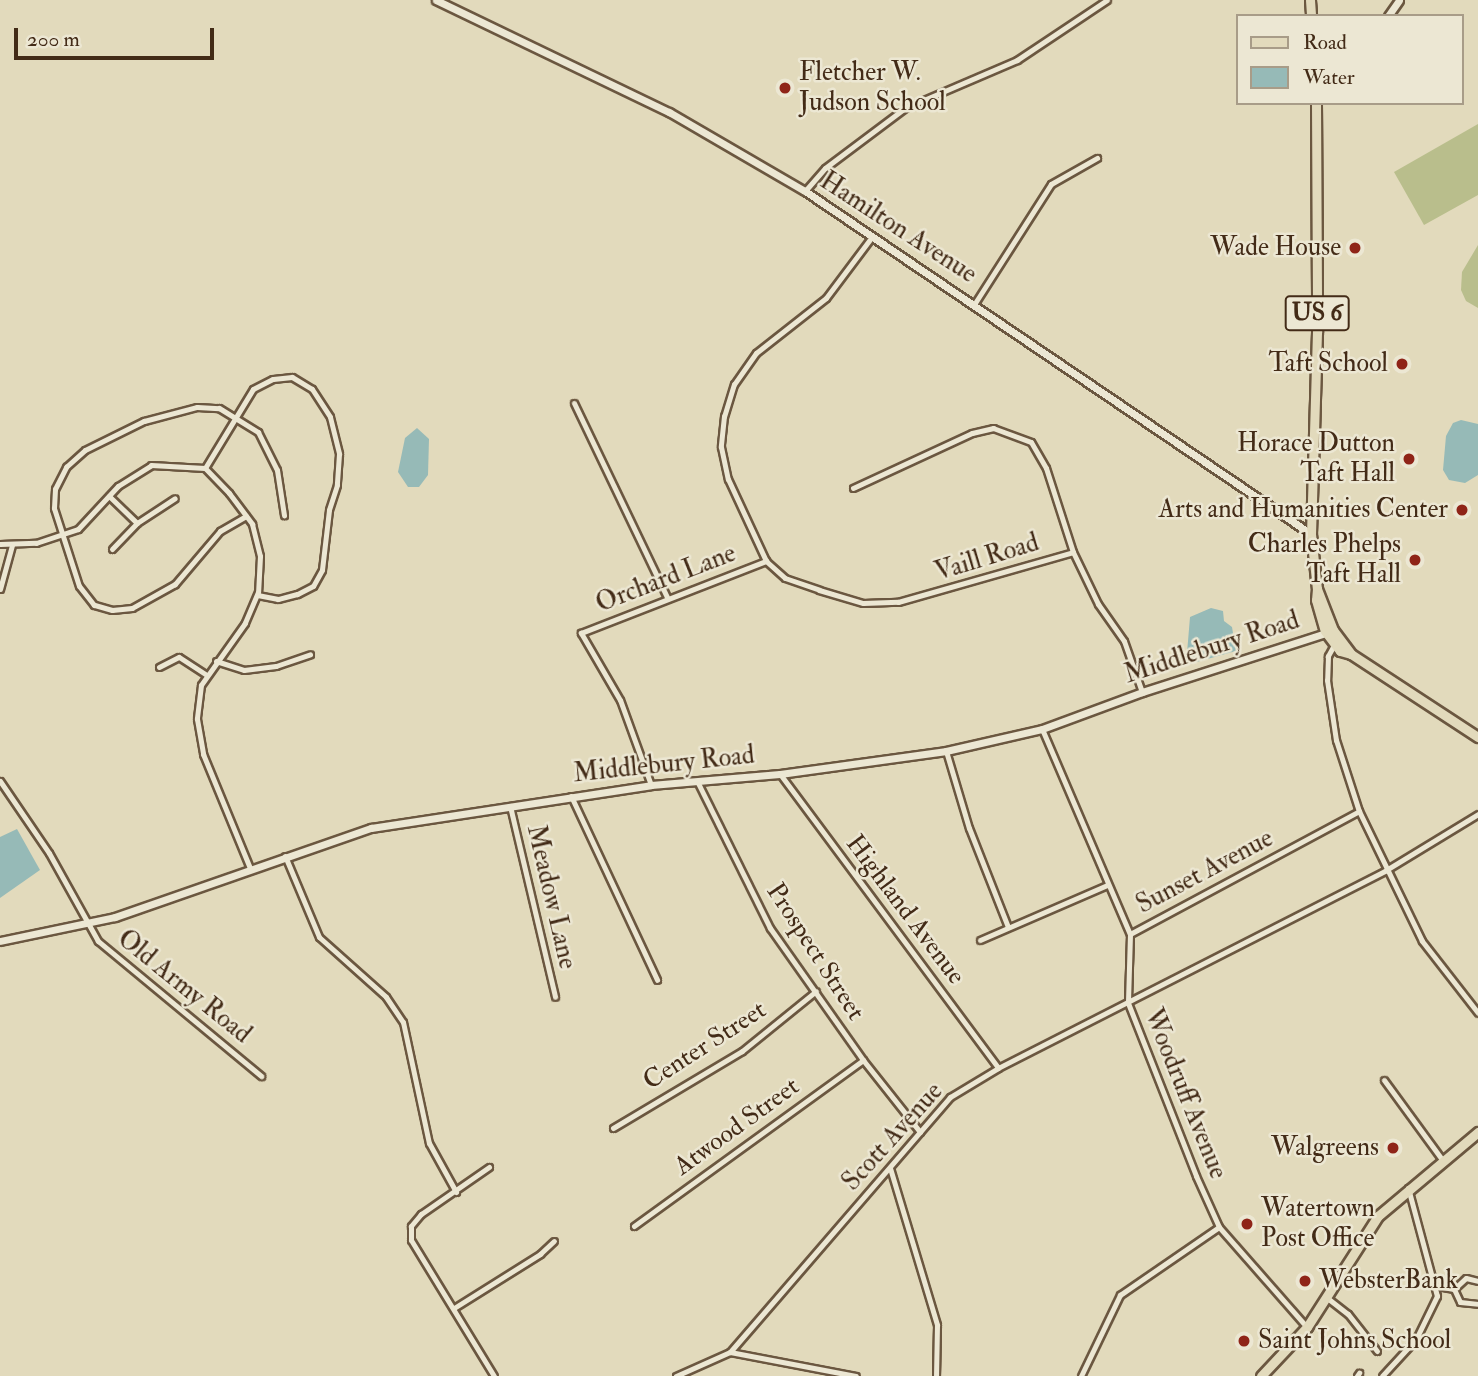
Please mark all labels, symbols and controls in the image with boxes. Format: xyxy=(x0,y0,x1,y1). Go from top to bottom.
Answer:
scale bar xyxy=(18,14,217,58)
legend xyxy=(1236,14,1464,105)
text: 200 m xyxy=(27,26,80,53)
text: Road xyxy=(1303,29,1347,56)
place label: Fletcher W. Judson School xyxy=(799,57,946,119)
text: Water xyxy=(1303,64,1355,91)
marker: Fletcher W. Judson School xyxy=(777,80,793,96)
street label: Hamilton Avenue xyxy=(814,166,982,290)
place label: Wade House xyxy=(1210,232,1341,264)
marker: Wade House xyxy=(1347,240,1363,256)
road number: US 6 xyxy=(1284,292,1350,334)
place label: Taft School xyxy=(1268,348,1388,380)
marker: Taft School xyxy=(1394,356,1410,372)
place label: Horace Dutton Taft Hall xyxy=(1237,428,1395,490)
marker: Horace Dutton Taft Hall xyxy=(1401,451,1417,467)
place label: Arts and Humanities Center xyxy=(1159,494,1448,526)
marker: Arts and Humanities Center xyxy=(1454,502,1470,518)
street label: Vaill Road xyxy=(931,527,1043,589)
place label: Charles Phelps Taft Hall xyxy=(1248,529,1401,590)
street label: Orchard Lane xyxy=(592,538,740,620)
marker: Charles Phelps Taft Hall xyxy=(1407,552,1423,568)
street label: Middlebury Road xyxy=(1121,605,1303,691)
street label: Middlebury Road xyxy=(572,740,756,790)
street label: Meadow Lane xyxy=(519,822,583,972)
street label: Sunset Avenue xyxy=(1131,823,1279,921)
street label: Highland Avenue xyxy=(839,829,971,991)
street label: Prospect Street xyxy=(759,878,871,1026)
street label: Old Army Road xyxy=(111,924,257,1050)
street label: Center Street xyxy=(638,995,772,1097)
street label: Woodruff Avenue xyxy=(1137,1004,1233,1184)
street label: Atwood Street xyxy=(668,1071,806,1183)
street label: Scott Avenue xyxy=(836,1076,950,1198)
place label: Walgreens xyxy=(1271,1132,1379,1164)
marker: Walgreens xyxy=(1385,1140,1401,1156)
place label: Watertown Post Office xyxy=(1261,1193,1375,1254)
marker: Watertown Post Office xyxy=(1239,1216,1255,1232)
place label: WebsterBank xyxy=(1319,1265,1458,1297)
marker: WebsterBank xyxy=(1297,1273,1313,1289)
place label: Saint Johns School xyxy=(1258,1325,1451,1357)
marker: Saint Johns School xyxy=(1236,1333,1252,1349)

